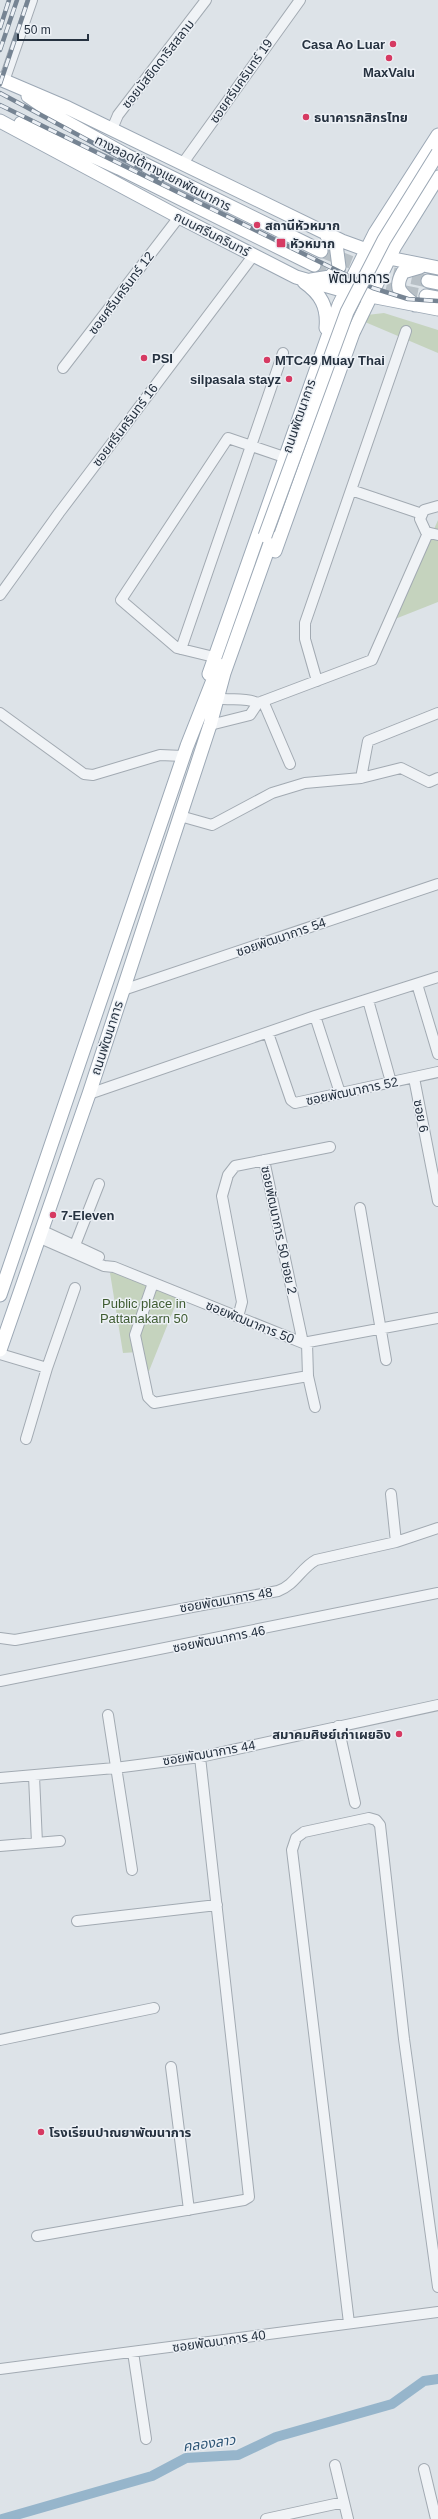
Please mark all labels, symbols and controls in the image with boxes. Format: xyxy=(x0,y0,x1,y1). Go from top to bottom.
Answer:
scale bar xyxy=(18,16,88,42)
street label: ซอยมัสยิดดาริสสลาม xyxy=(119,17,197,111)
text: 50 m xyxy=(24,23,51,37)
street label: ซอยศรีนครินทร์ 19 xyxy=(206,36,276,126)
place label: Casa Ao Luar xyxy=(302,37,385,52)
marker: Casa Ao Luar xyxy=(388,39,398,49)
marker: MaxValu xyxy=(384,53,394,63)
place label: MaxValu xyxy=(363,65,415,80)
place label: ธนาคารกสิกรไทย xyxy=(314,110,408,125)
marker: ธนาคารกสิกรไทย xyxy=(301,112,311,122)
street label: ทางลอดใต้ทางแยกพัฒนาการ xyxy=(92,132,234,214)
street label: ถนนศรีนครินทร์ xyxy=(172,209,253,260)
place label: สถานีหัวหมาก xyxy=(265,218,340,233)
marker: สถานีหัวหมาก xyxy=(252,220,262,230)
place label: หัวหมาก xyxy=(290,236,335,251)
marker: หัวหมาก xyxy=(275,237,287,249)
street label: ซอยศรีนครินทร์ 12 xyxy=(85,249,157,337)
district label: พัฒนาการ xyxy=(328,269,390,286)
place label: PSI xyxy=(152,351,173,366)
marker: PSI xyxy=(139,353,149,363)
place label: MTC49 Muay Thai xyxy=(275,353,385,368)
marker: MTC49 Muay Thai xyxy=(262,355,272,365)
place label: silpasala stayz xyxy=(190,372,281,387)
marker: silpasala stayz xyxy=(284,374,294,384)
street label: ถนนพัฒนาการ xyxy=(279,377,319,455)
street label: ซอยศรีนครินทร์ 16 xyxy=(89,381,161,469)
street label: ซอยพัฒนาการ 54 xyxy=(234,915,328,959)
street label: ถนนพัฒนาการ xyxy=(88,999,126,1077)
street label: ซอยพัฒนาการ 52 xyxy=(304,1074,400,1108)
street label: ซอย 6 xyxy=(410,1098,432,1134)
street label: ซอยพัฒนาการ 50 ซอย 2 xyxy=(258,1164,300,1296)
place label: 7-Eleven xyxy=(61,1208,115,1223)
marker: 7-Eleven xyxy=(48,1210,58,1220)
park label: Public place in Pattanakarn 50 xyxy=(100,1296,188,1326)
street label: ซอยพัฒนาการ 50 xyxy=(204,1297,296,1347)
street label: ซอยพัฒนาการ 48 xyxy=(178,1584,274,1616)
street label: ซอยพัฒนาการ 46 xyxy=(171,1623,267,1655)
place label: สมาคมศิษย์เก่าเผยอิง xyxy=(272,1727,391,1742)
marker: สมาคมศิษย์เก่าเผยอิง xyxy=(394,1729,404,1739)
street label: ซอยพัฒนาการ 44 xyxy=(161,1737,257,1769)
place label: โรงเรียนปาณยาพัฒนาการ xyxy=(49,2125,192,2140)
marker: โรงเรียนปาณยาพัฒนาการ xyxy=(36,2127,46,2137)
street label: ซอยพัฒนาการ 40 xyxy=(171,2327,267,2355)
water label: คลองลาว xyxy=(182,2431,237,2455)

